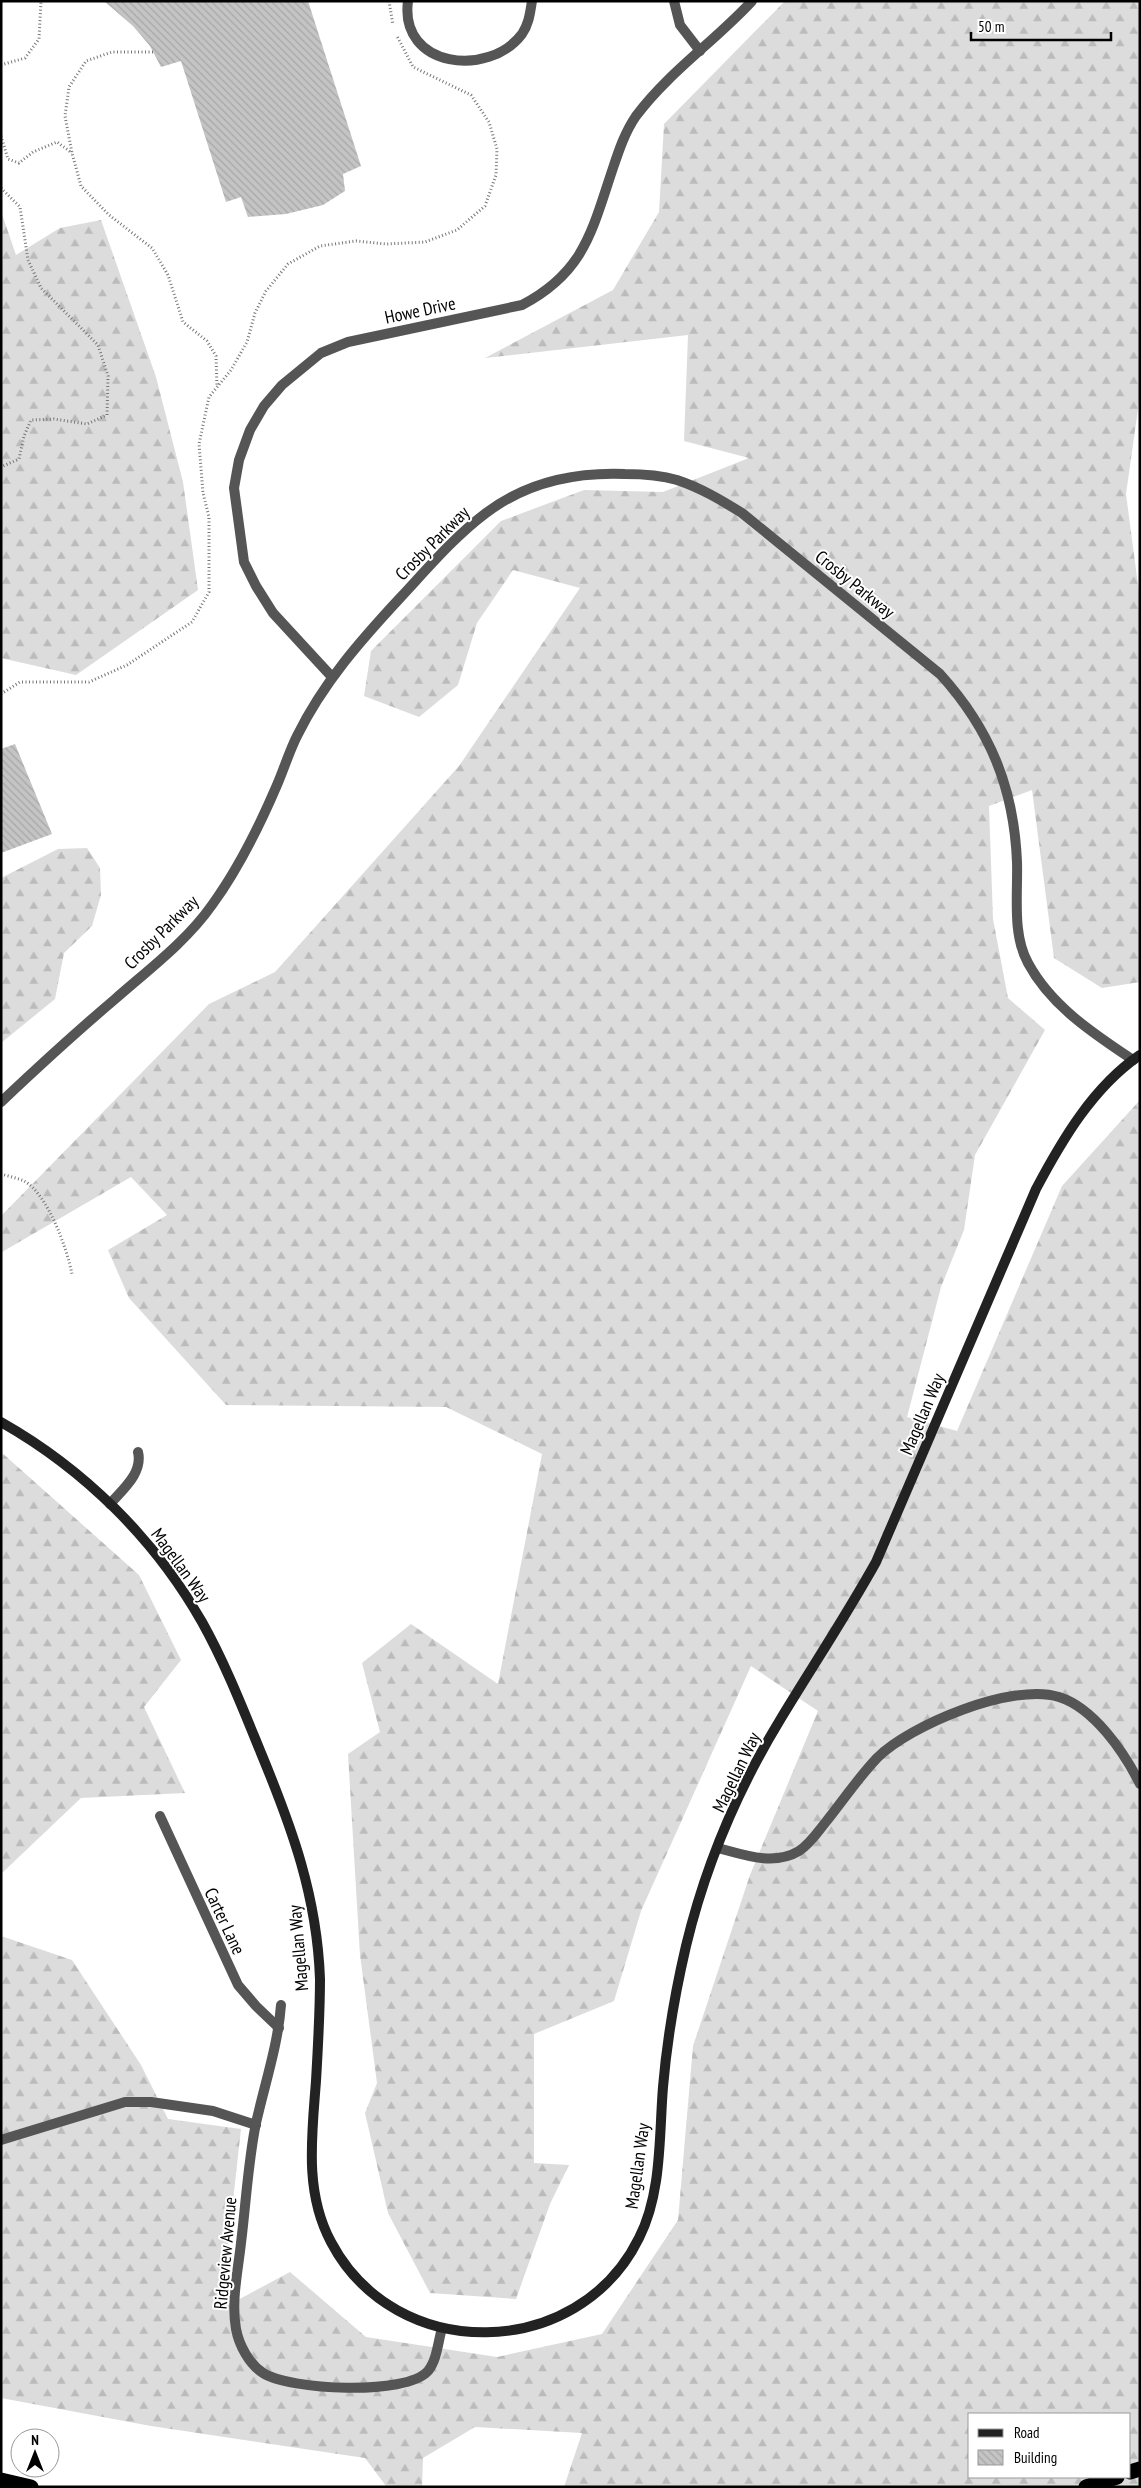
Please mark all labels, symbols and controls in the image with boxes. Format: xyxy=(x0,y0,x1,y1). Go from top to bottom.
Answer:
scale bar xyxy=(971,10,1111,42)
text: 50 m xyxy=(978,17,1004,36)
street label: Howe Drive xyxy=(383,291,457,329)
street label: Crosby Parkway xyxy=(390,501,474,585)
street label: Crosby Parkway xyxy=(811,545,900,623)
street label: Crosby Parkway xyxy=(119,890,203,974)
street label: Magellan Way xyxy=(895,1370,950,1458)
street label: Magellan Way xyxy=(146,1523,216,1607)
street label: Magellan Way xyxy=(707,1728,765,1816)
street label: Carter Lane xyxy=(200,1884,250,1958)
street label: Magellan Way xyxy=(283,1904,313,1992)
street label: Magellan Way xyxy=(620,2121,654,2210)
street label: Ridgeview Avenue xyxy=(209,2196,241,2310)
legend xyxy=(968,2413,1131,2478)
text: Road xyxy=(1014,2423,1040,2442)
north arrow xyxy=(10,2428,60,2478)
text: N xyxy=(31,2431,39,2449)
text: Building xyxy=(1014,2448,1057,2467)

